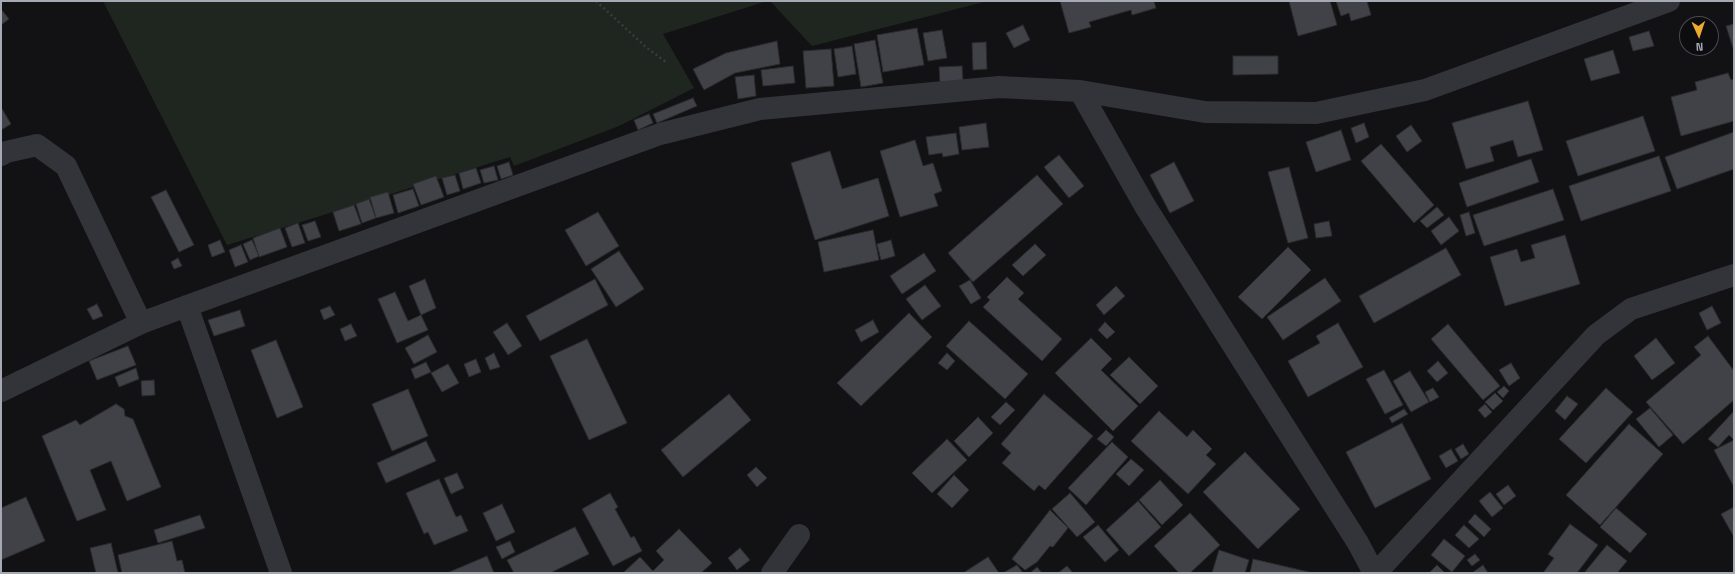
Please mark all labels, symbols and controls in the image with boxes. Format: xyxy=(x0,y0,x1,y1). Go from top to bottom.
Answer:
north arrow xyxy=(1679,16,1719,56)
text: N xyxy=(1696,40,1704,54)

